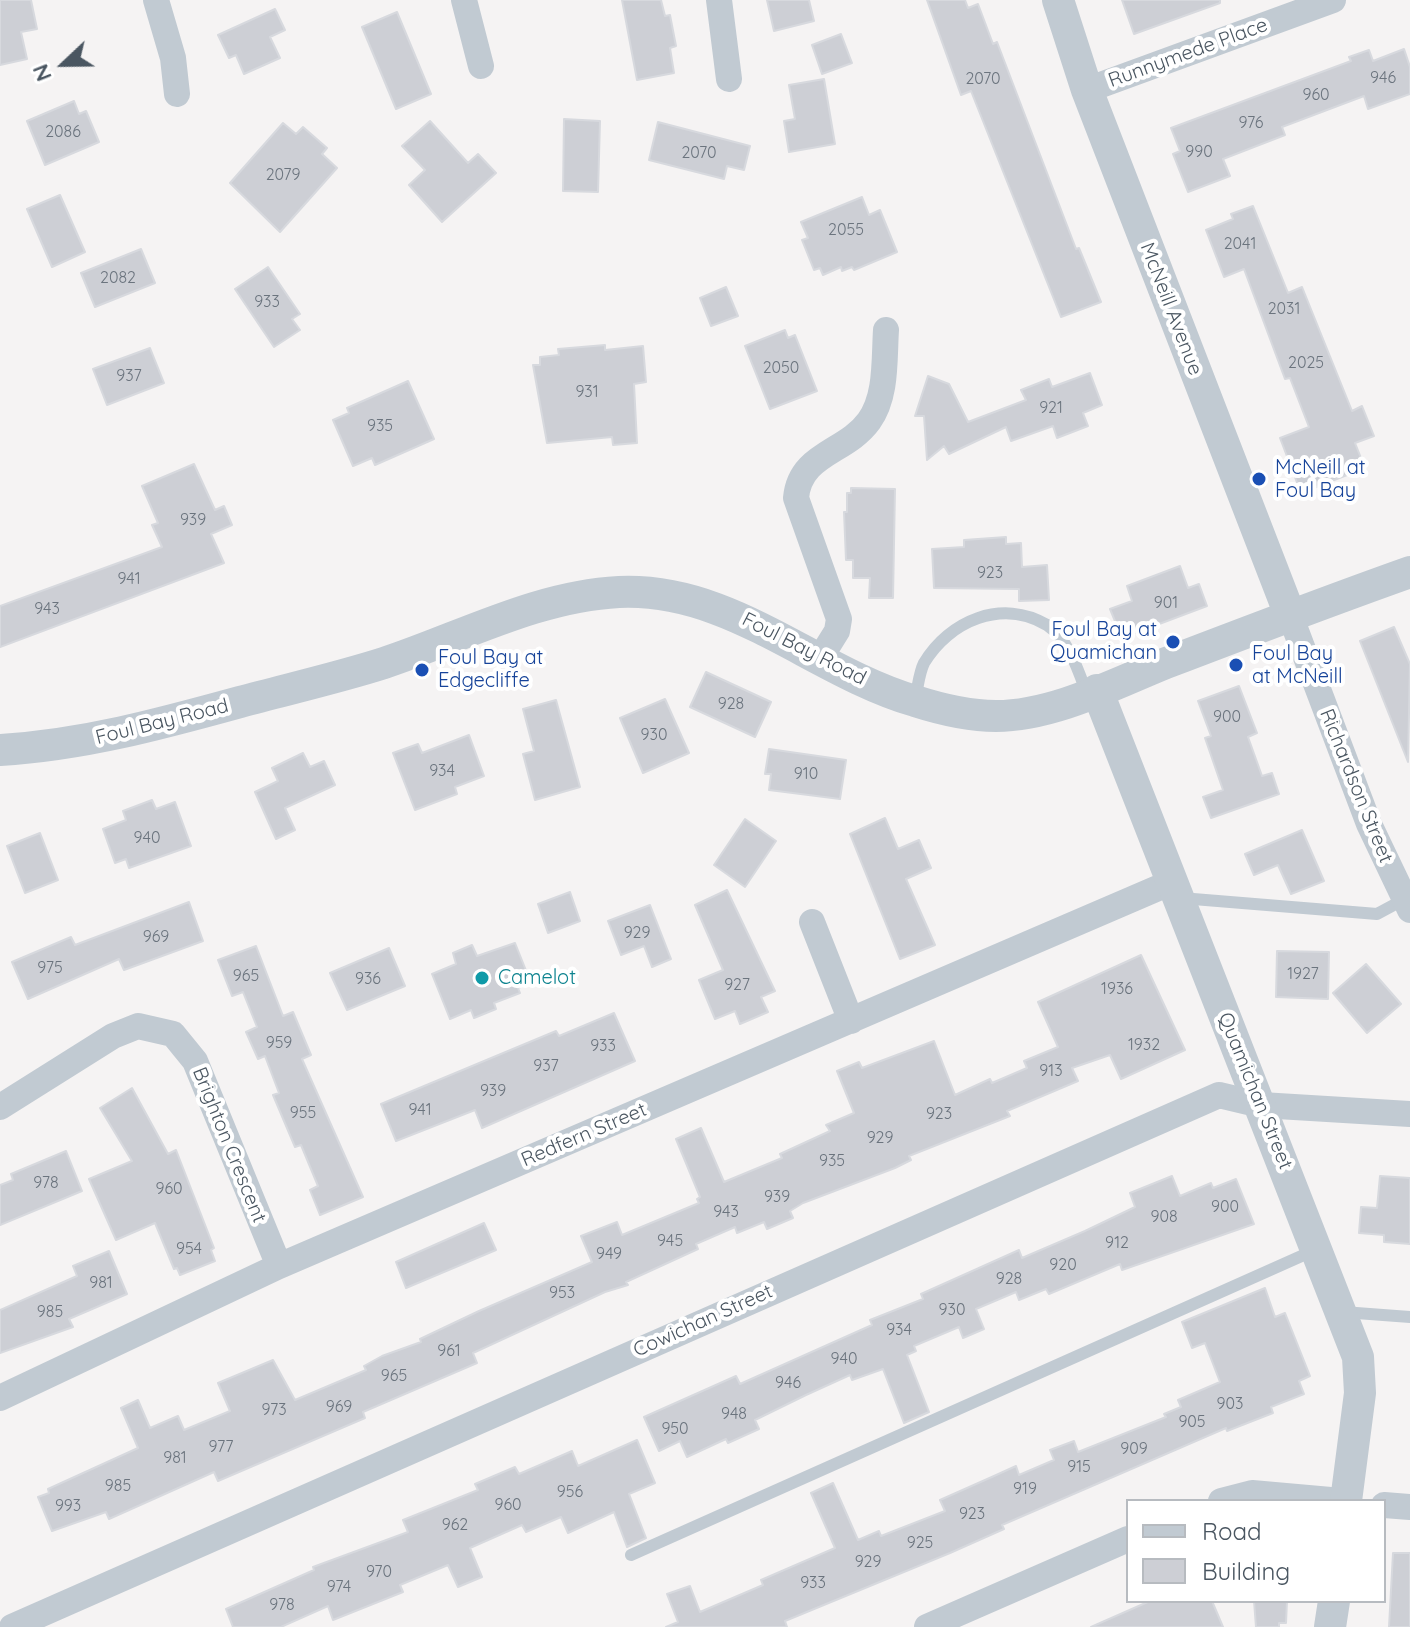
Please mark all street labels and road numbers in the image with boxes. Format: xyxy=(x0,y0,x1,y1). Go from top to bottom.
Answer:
street label: Runnymede Place xyxy=(1105,13,1271,93)
street label: McNeill Avenue xyxy=(1135,239,1207,379)
street label: Foul Bay Road xyxy=(738,607,870,691)
street label: Foul Bay Road xyxy=(93,694,231,750)
street label: Richardson Street xyxy=(1314,705,1398,867)
street label: Quamichan Street xyxy=(1213,1009,1297,1173)
street label: Brighton Crescent xyxy=(187,1064,271,1226)
street label: Redfern Street xyxy=(518,1098,650,1172)
street label: Cowichan Street xyxy=(630,1280,776,1362)

